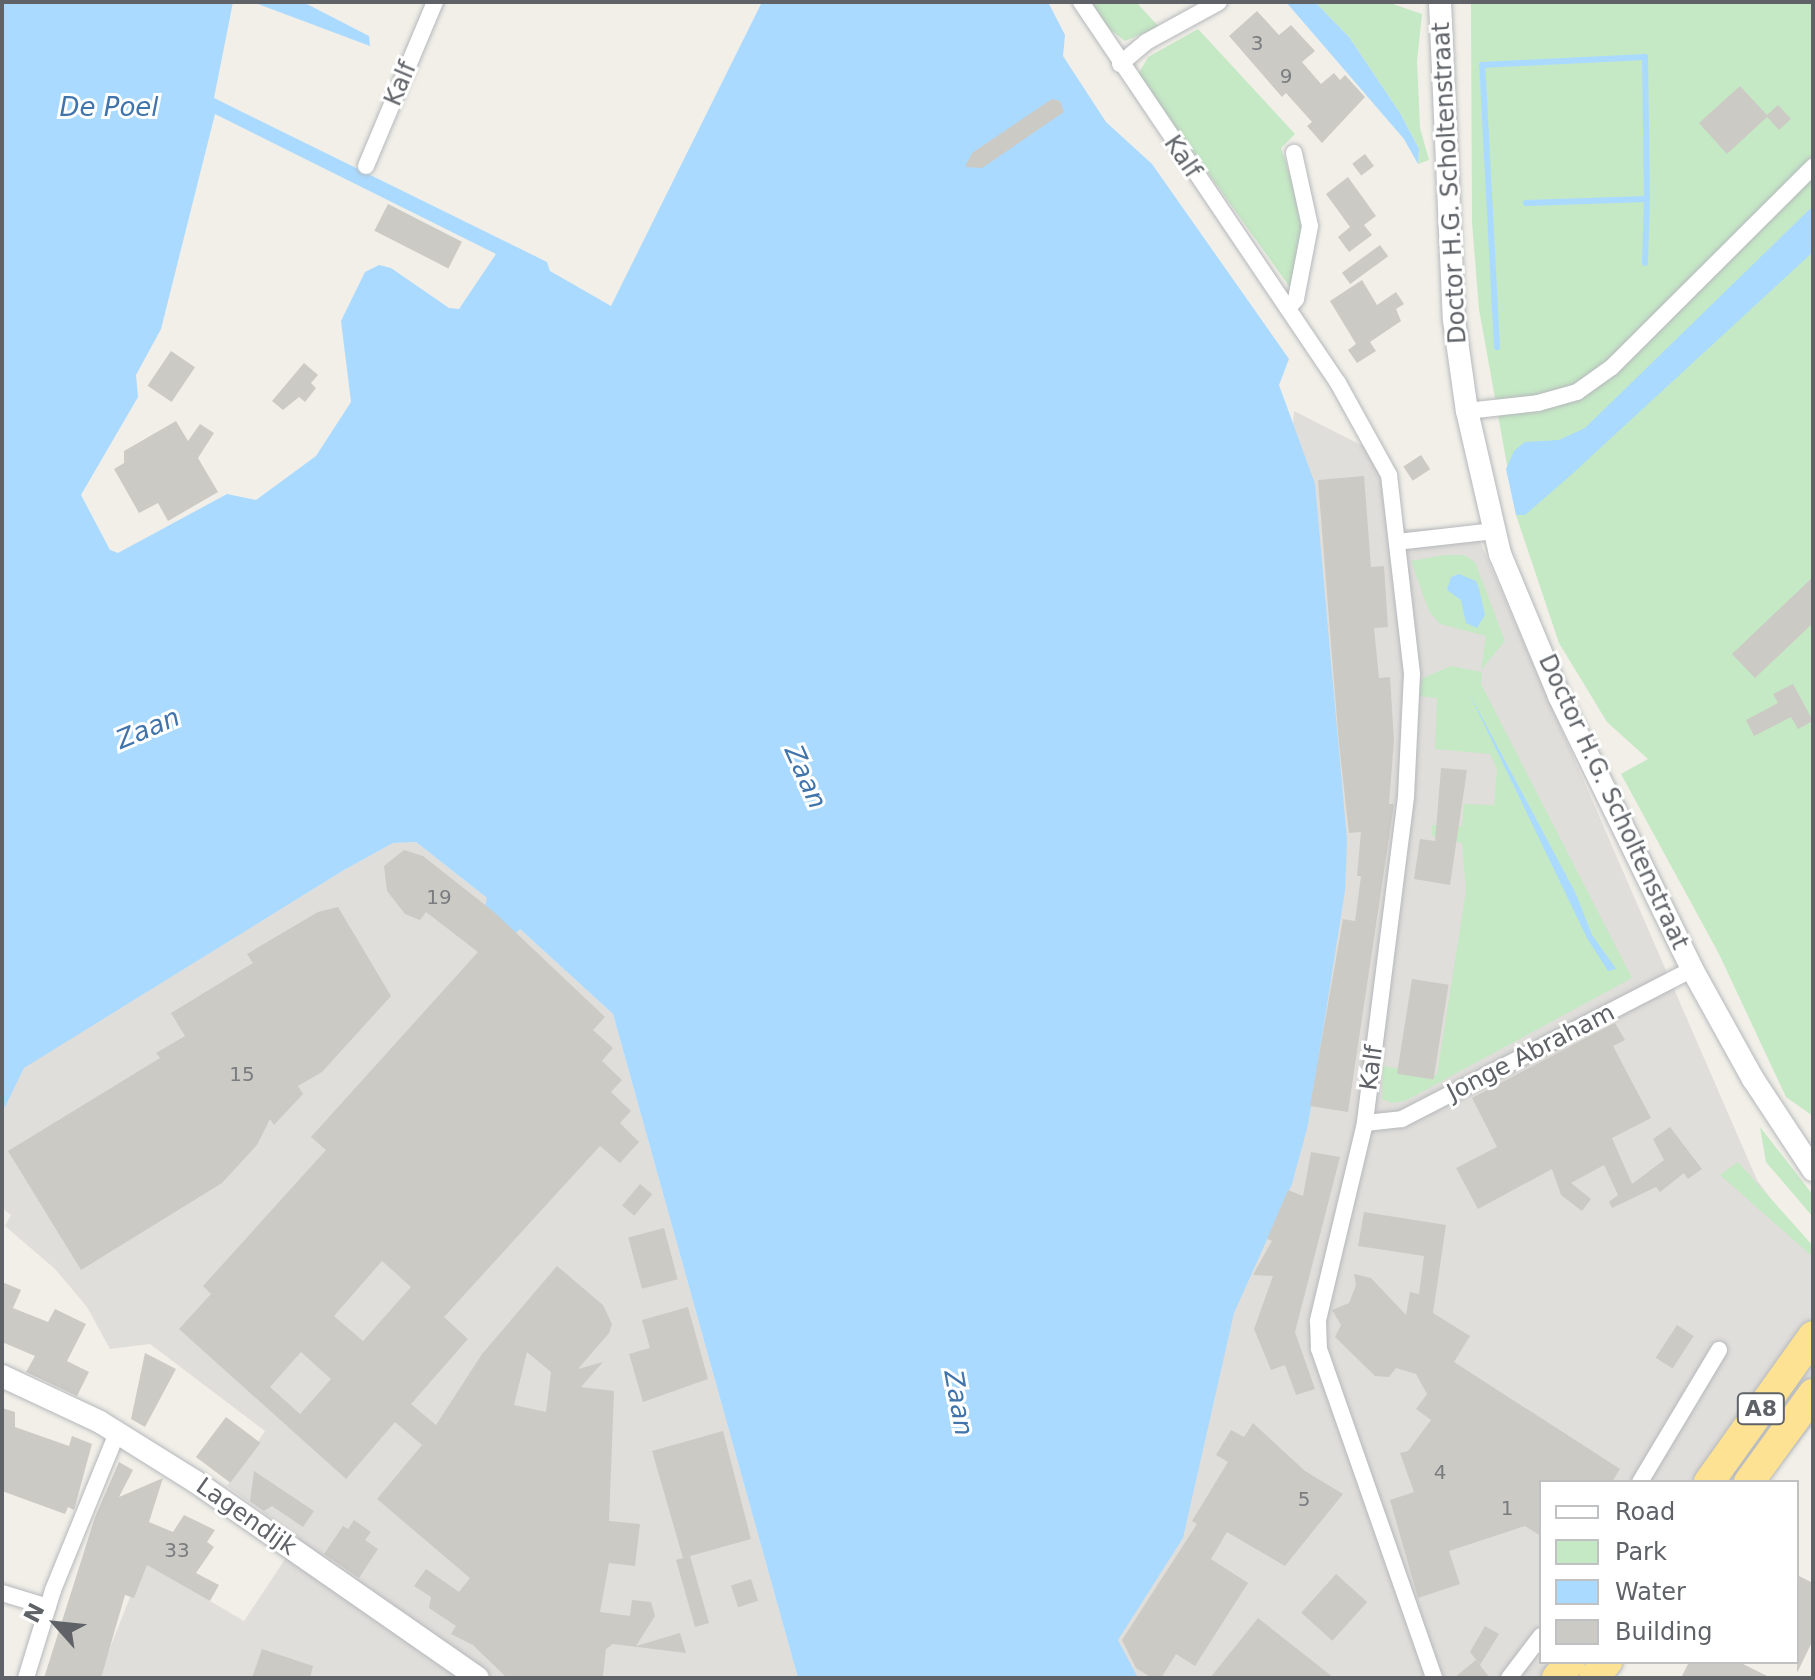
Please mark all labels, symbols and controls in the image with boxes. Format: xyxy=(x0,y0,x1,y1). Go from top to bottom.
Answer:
street label: Doctor H.G. Scholtenstraat xyxy=(1427,21,1473,345)
house number: 3 xyxy=(1251,31,1263,55)
street label: Kalf xyxy=(379,58,423,110)
house number: 9 xyxy=(1280,64,1292,88)
water label: De Poel xyxy=(59,92,159,124)
street label: Kalf xyxy=(1157,130,1207,184)
street label: Doctor H.G. Scholtenstraat xyxy=(1532,650,1694,954)
water label: Zaan xyxy=(111,702,185,756)
water label: Zaan xyxy=(777,740,833,814)
house number: 19 xyxy=(426,885,452,909)
street label: Jonge Abraham xyxy=(1442,998,1620,1108)
street label: Kalf xyxy=(1355,1044,1389,1092)
house number: 15 xyxy=(229,1062,255,1086)
water label: Zaan xyxy=(937,1368,979,1438)
road number: A8 xyxy=(1735,1391,1787,1427)
house number: 4 xyxy=(1434,1460,1446,1484)
street label: Lagendijk xyxy=(190,1472,302,1562)
legend xyxy=(1539,1480,1799,1664)
house number: 5 xyxy=(1298,1487,1310,1511)
house number: 1 xyxy=(1501,1496,1513,1520)
text: Road xyxy=(1615,1498,1675,1526)
house number: 33 xyxy=(164,1538,190,1562)
text: Park xyxy=(1615,1538,1667,1566)
text: Water xyxy=(1615,1578,1686,1606)
north arrow xyxy=(16,1584,96,1664)
text: N xyxy=(19,1599,49,1627)
text: Building xyxy=(1615,1618,1712,1646)

